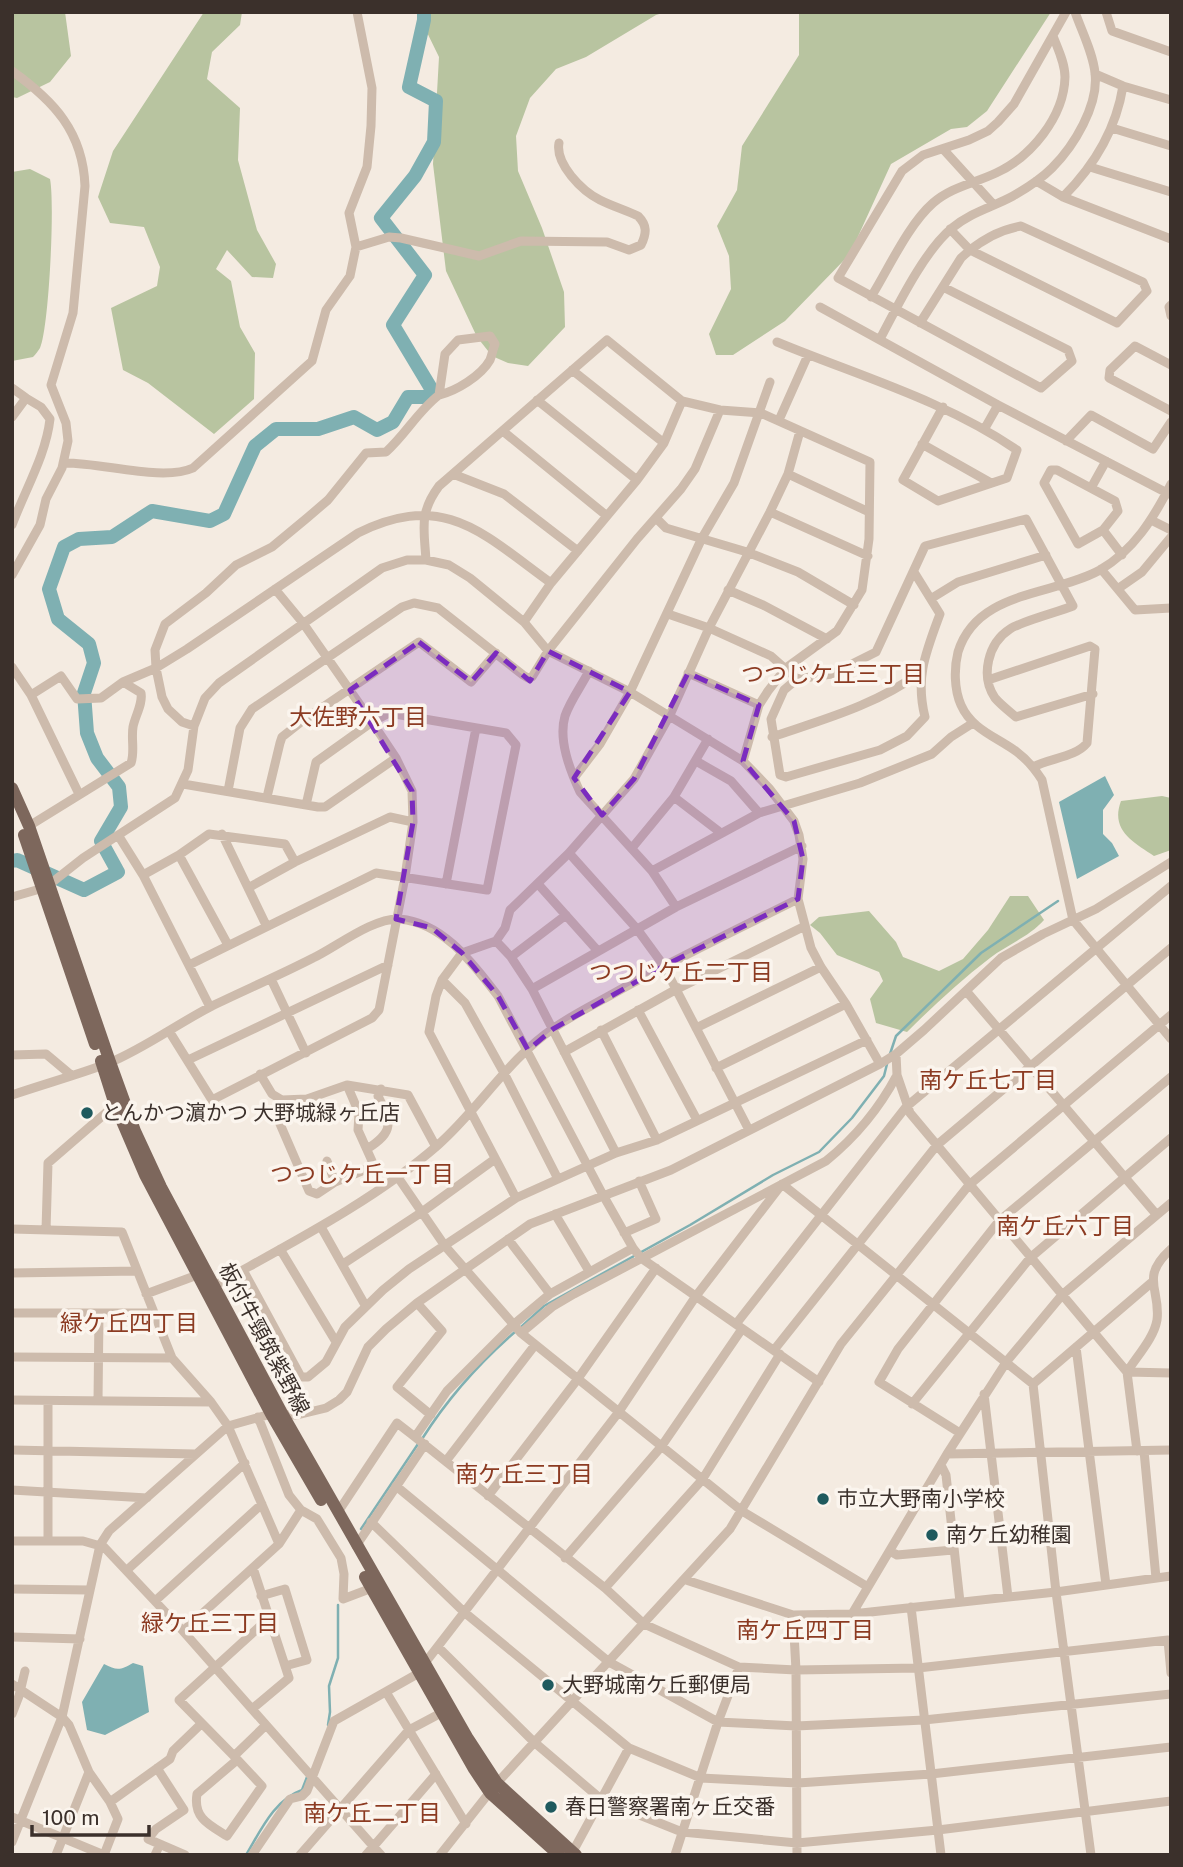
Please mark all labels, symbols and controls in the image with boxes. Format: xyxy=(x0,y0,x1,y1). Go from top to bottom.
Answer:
district label: つつじケ丘三丁目 xyxy=(741,660,925,687)
district label: 大佐野六丁目 xyxy=(289,703,427,730)
district label: つつじケ丘二丁目 xyxy=(589,958,773,985)
district label: 南ケ丘七丁目 xyxy=(919,1066,1057,1093)
place label: とんかつ濵かつ 大野城緑ヶ丘店 xyxy=(101,1100,400,1125)
marker: とんかつ濵かつ 大野城緑ヶ丘店 xyxy=(79,1105,95,1121)
district label: つつじケ丘一丁目 xyxy=(270,1160,454,1187)
district label: 南ケ丘六丁目 xyxy=(996,1212,1134,1239)
street label: 板付牛頸筑紫野線 xyxy=(214,1259,315,1419)
district label: 緑ケ丘四丁目 xyxy=(60,1309,198,1336)
district label: 南ケ丘三丁目 xyxy=(455,1460,593,1487)
place label: 市立大野南小学校 xyxy=(837,1486,1005,1511)
marker: 市立大野南小学校 xyxy=(815,1491,831,1507)
place label: 南ケ丘幼稚園 xyxy=(946,1522,1072,1547)
marker: 南ケ丘幼稚園 xyxy=(924,1527,940,1543)
district label: 緑ケ丘三丁目 xyxy=(141,1609,279,1636)
district label: 南ケ丘四丁目 xyxy=(736,1616,874,1643)
place label: 大野城南ケ丘郵便局 xyxy=(562,1672,751,1697)
marker: 大野城南ケ丘郵便局 xyxy=(540,1677,556,1693)
scale bar xyxy=(32,1794,149,1838)
place label: 春日警察署南ヶ丘交番 xyxy=(565,1794,775,1819)
district label: 南ケ丘二丁目 xyxy=(303,1799,441,1826)
marker: 春日警察署南ヶ丘交番 xyxy=(543,1799,559,1815)
text: 100 m xyxy=(42,1805,99,1830)

